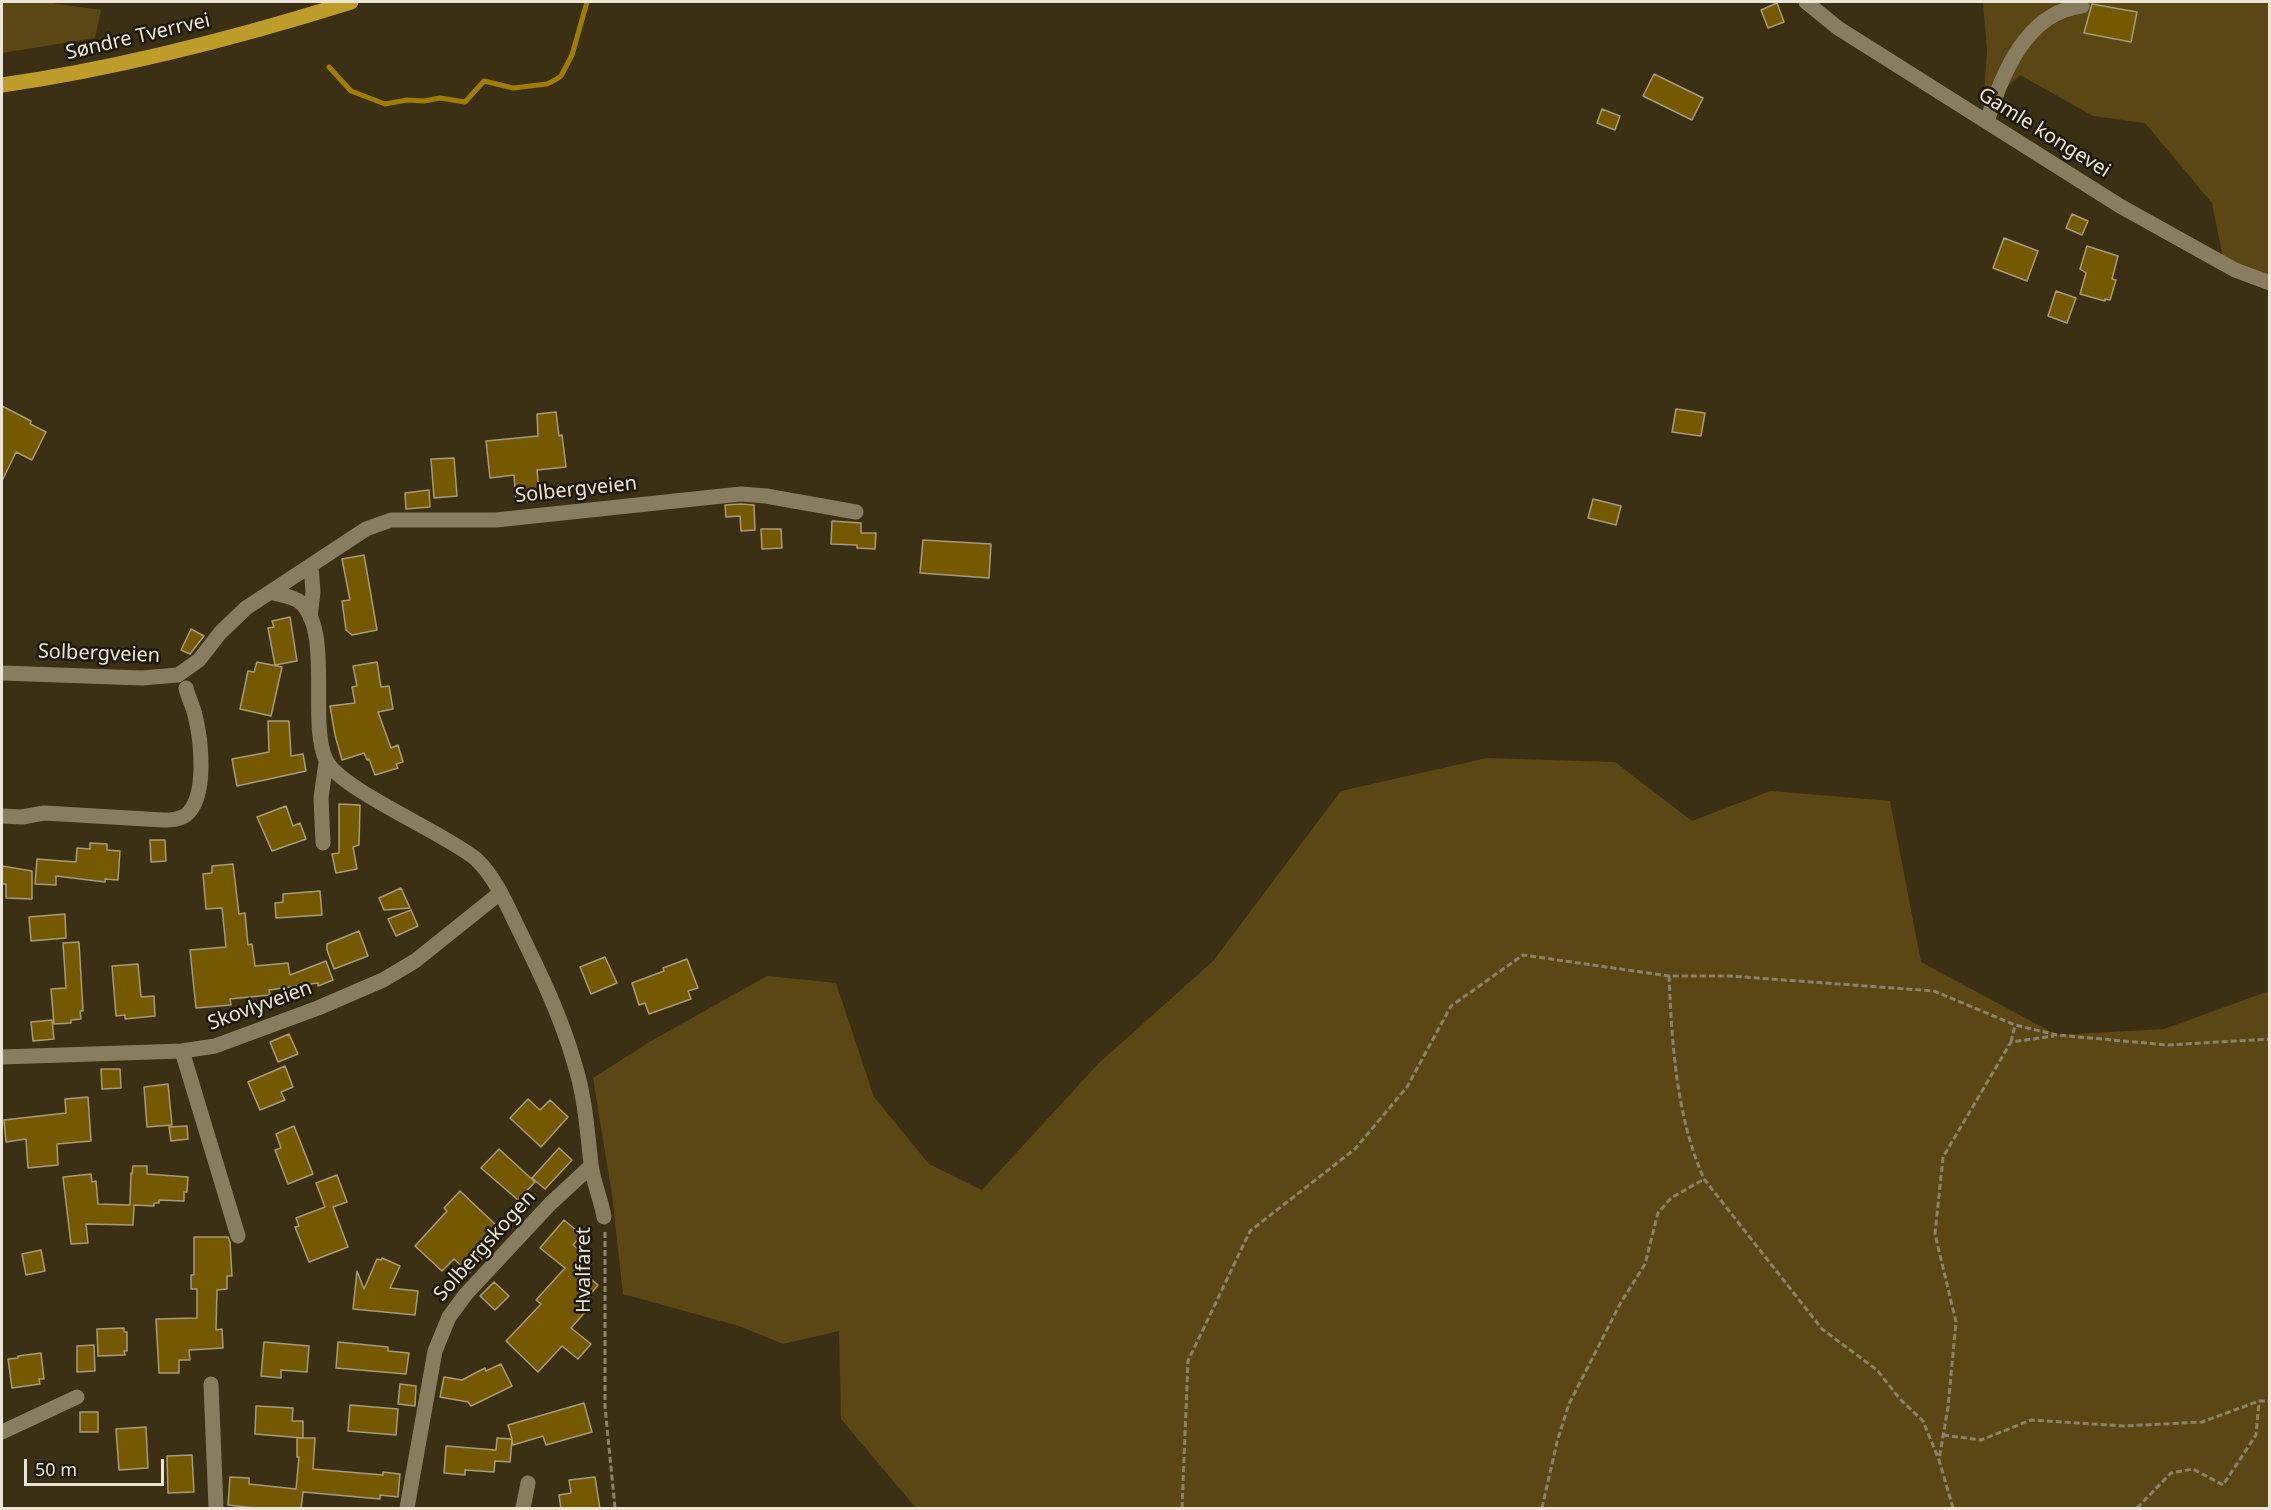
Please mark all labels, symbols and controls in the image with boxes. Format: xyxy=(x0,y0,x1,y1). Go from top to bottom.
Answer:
street label: Søndre Tverrvei xyxy=(64,9,212,65)
street label: Gamle kongevei xyxy=(1974,83,2114,183)
street label: Solbergveien xyxy=(514,472,638,508)
street label: Solbergveien xyxy=(37,640,161,668)
street label: Skovlyveien xyxy=(205,976,315,1036)
street label: Solbergskogen xyxy=(429,1186,541,1306)
street label: Hvalfaret xyxy=(572,1227,596,1313)
scale bar xyxy=(27,1447,166,1485)
text: 50 m xyxy=(35,1457,77,1481)

